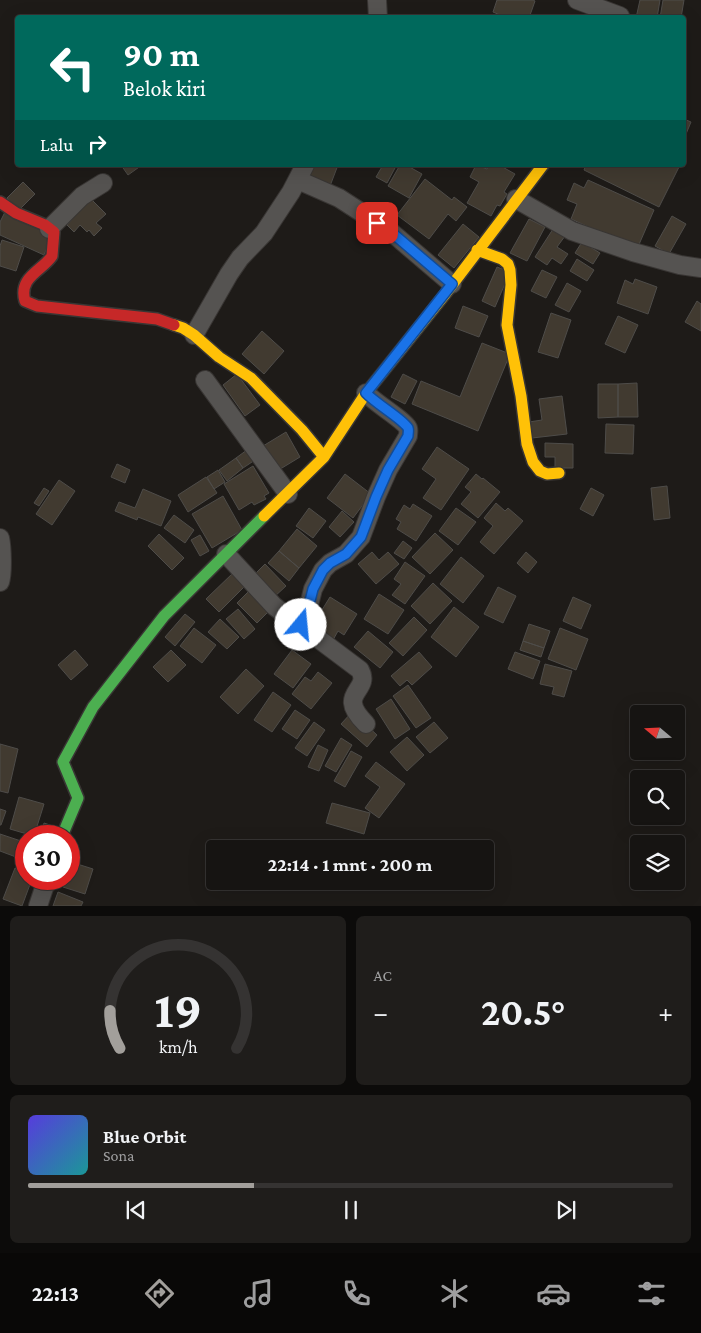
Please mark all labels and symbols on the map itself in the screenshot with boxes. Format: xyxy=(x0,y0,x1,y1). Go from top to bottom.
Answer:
pin xyxy=(356,202,398,244)
position arrow xyxy=(274,598,326,650)
north arrow xyxy=(630,705,685,760)
speed limit sign: 30 xyxy=(15,825,80,890)

